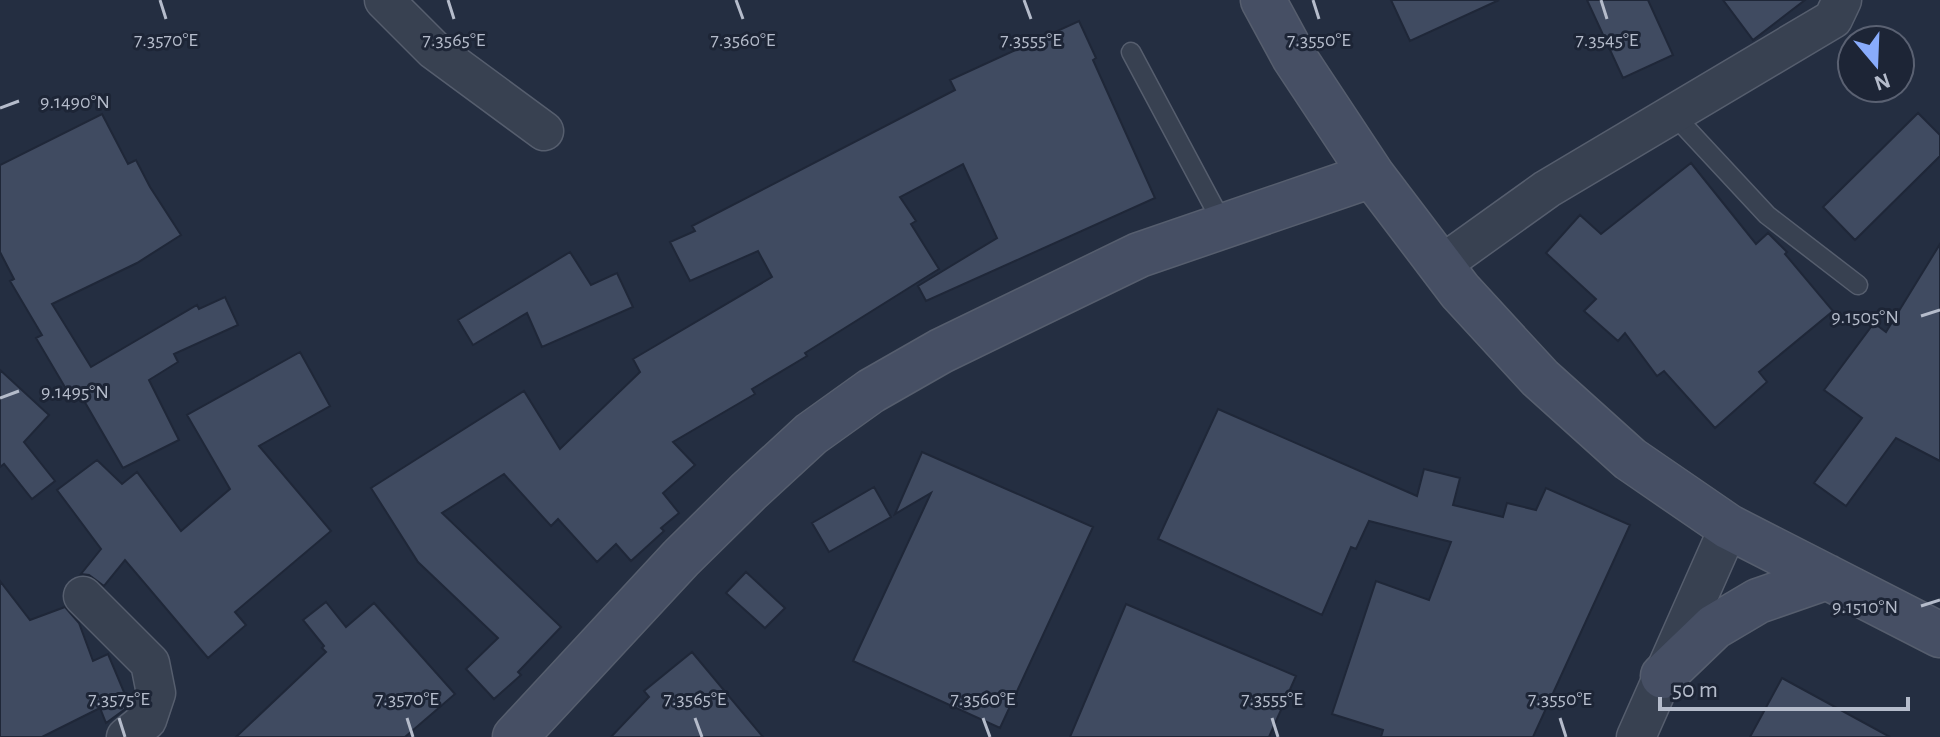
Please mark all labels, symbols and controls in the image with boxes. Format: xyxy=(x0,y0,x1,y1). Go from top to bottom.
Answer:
north arrow xyxy=(1836,24,1916,104)
text: 7.3570°E xyxy=(134,30,198,50)
text: 7.3565°E xyxy=(423,30,486,50)
text: 7.3560°E xyxy=(711,30,776,50)
text: 7.3555°E xyxy=(1000,30,1062,50)
text: 7.3550°E xyxy=(1287,30,1351,50)
text: 7.3545°E xyxy=(1576,30,1639,50)
text: N xyxy=(1871,69,1893,95)
text: 9.1490°N xyxy=(40,92,110,112)
text: 9.1505°N xyxy=(1831,307,1899,327)
text: 9.1495°N xyxy=(41,382,109,402)
text: 9.1510°N xyxy=(1832,597,1898,617)
scale bar xyxy=(1660,661,1908,711)
text: 50 m xyxy=(1672,678,1718,702)
text: 7.3575°E xyxy=(88,689,150,709)
text: 7.3570°E xyxy=(375,689,439,709)
text: 7.3565°E xyxy=(664,689,727,709)
text: 7.3560°E xyxy=(951,689,1016,709)
text: 7.3555°E xyxy=(1241,689,1303,709)
text: 7.3550°E xyxy=(1528,689,1592,709)

